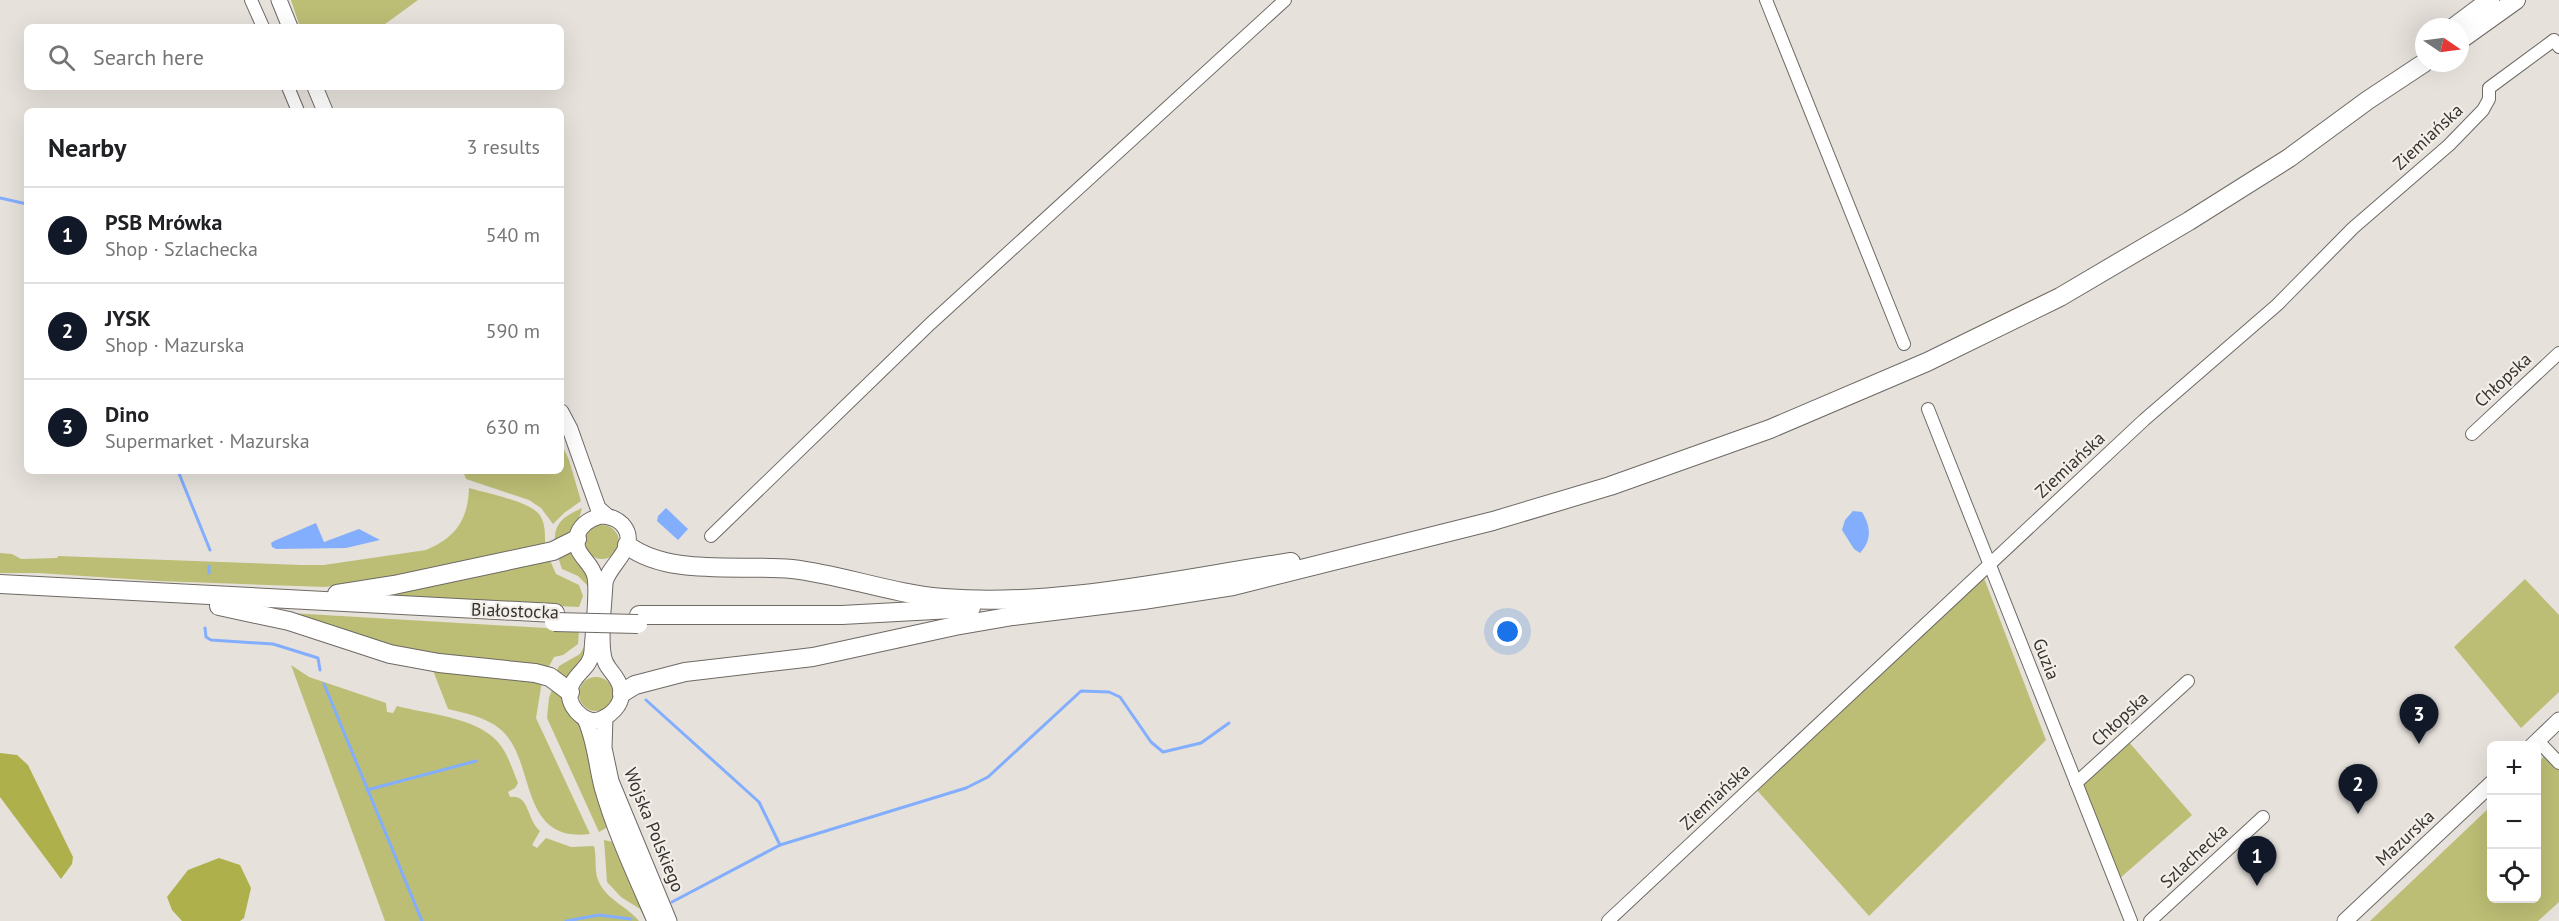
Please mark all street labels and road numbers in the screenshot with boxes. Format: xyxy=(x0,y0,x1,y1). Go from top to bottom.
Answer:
street label: Ziemiańska xyxy=(2388,99,2467,175)
street label: Chłopska xyxy=(2469,347,2536,412)
street label: Ziemiańska xyxy=(2030,427,2109,503)
street label: Białostocka xyxy=(471,597,559,624)
street label: Guzia xyxy=(2028,635,2065,683)
street label: Chłopska xyxy=(2086,686,2153,751)
street label: Ziemiańska xyxy=(1675,759,1754,835)
street label: Wojska Polskiego xyxy=(619,764,690,895)
street label: Mazurska xyxy=(2370,805,2439,871)
street label: Szlachecka xyxy=(2155,818,2232,893)

